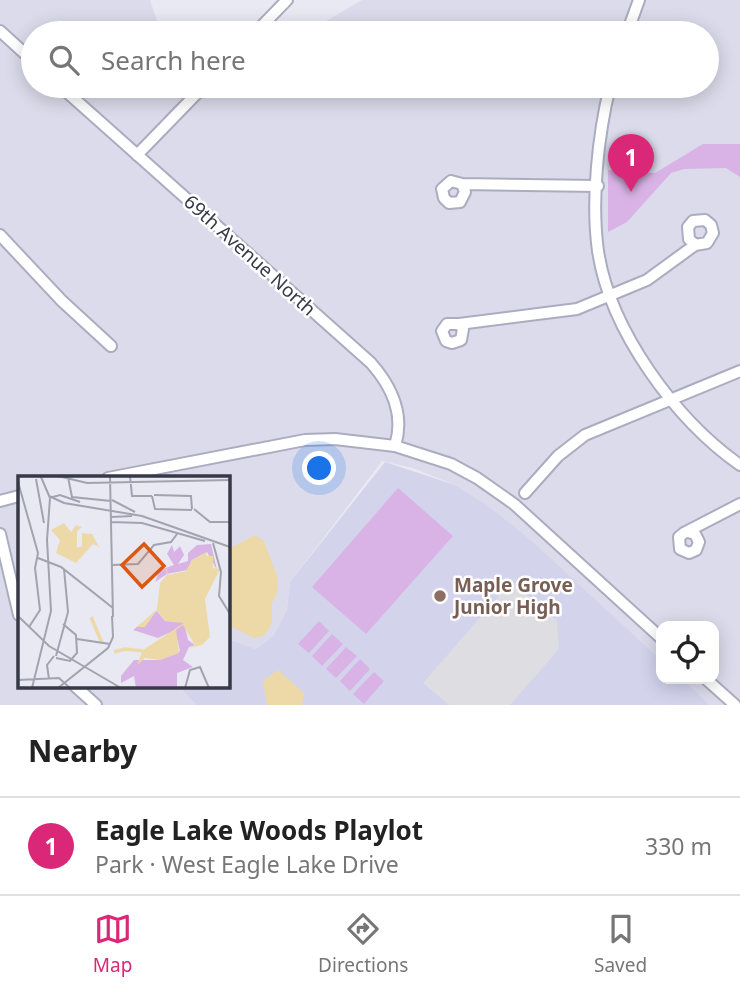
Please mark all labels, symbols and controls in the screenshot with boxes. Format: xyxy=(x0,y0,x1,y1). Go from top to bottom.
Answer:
search box xyxy=(21,21,719,98)
icon: search xyxy=(45,41,83,79)
text: Search here xyxy=(101,42,246,78)
pin: 1 xyxy=(608,134,654,192)
street label: 69th Avenue North xyxy=(178,189,322,321)
your location xyxy=(302,451,336,485)
inset map xyxy=(18,476,229,688)
place label: Maple Grove Junior High xyxy=(452,572,573,620)
marker: Maple Grove Junior High xyxy=(432,588,448,604)
map controls xyxy=(656,621,719,684)
button: locate xyxy=(656,621,719,684)
text: Nearby xyxy=(28,730,137,771)
text: Eagle Lake Woods Playlot xyxy=(95,812,423,848)
text: 1 xyxy=(44,830,58,862)
text: 330 m xyxy=(645,830,712,862)
text: Park · West Eagle Lake Drive xyxy=(95,848,399,880)
tab: Map xyxy=(93,910,132,978)
tab: Directions xyxy=(318,910,408,978)
tab: Saved xyxy=(594,910,647,978)

